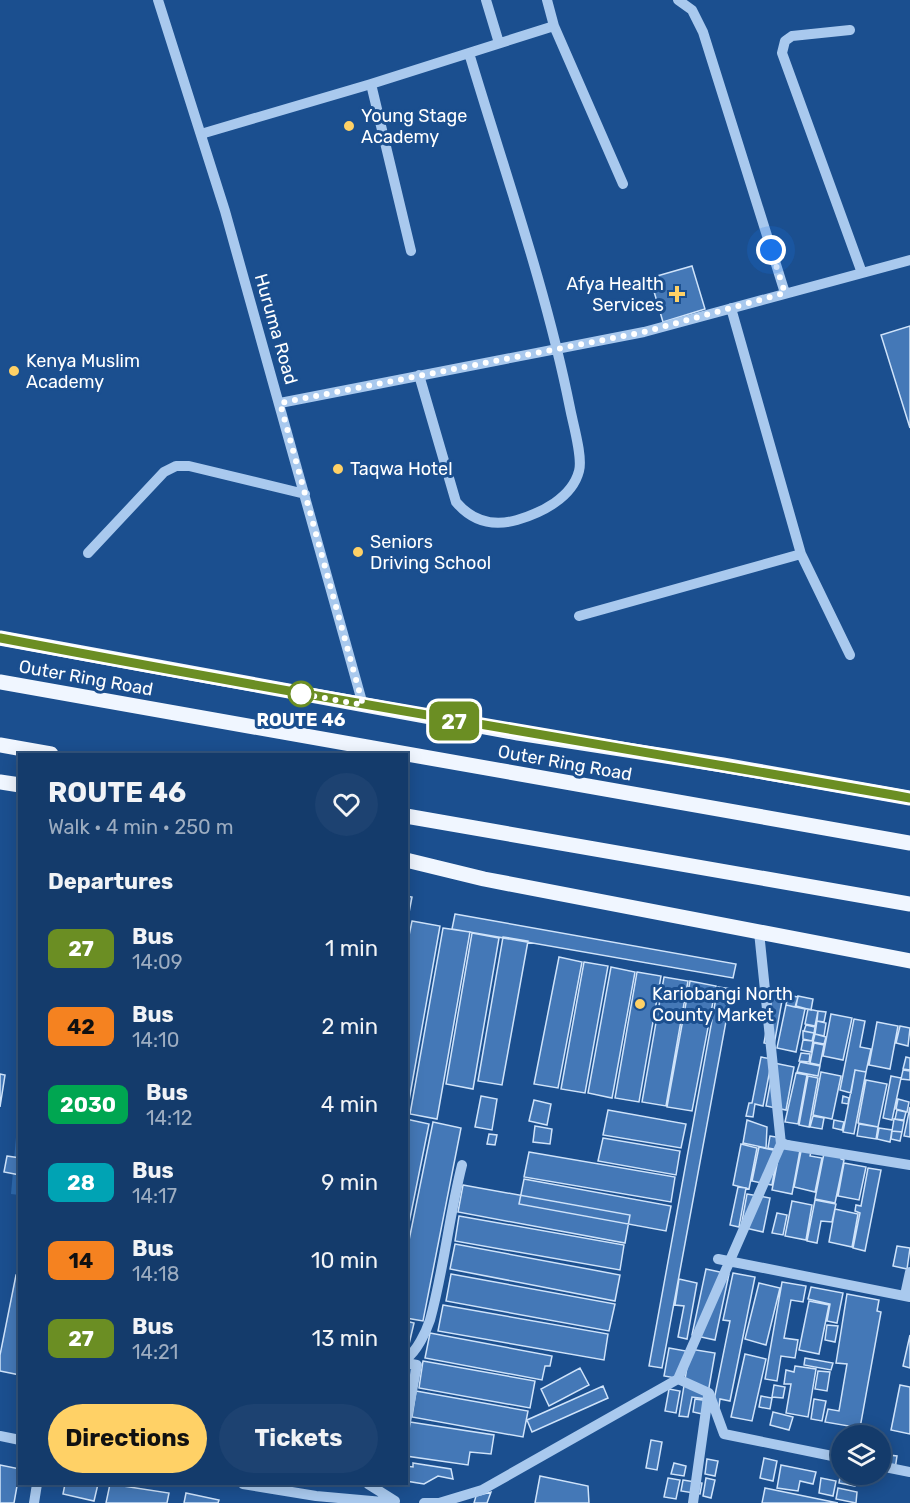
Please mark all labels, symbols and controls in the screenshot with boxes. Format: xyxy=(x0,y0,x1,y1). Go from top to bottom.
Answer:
place label: Young Stage Academy xyxy=(361,105,467,148)
marker: Young Stage Academy xyxy=(342,119,356,133)
your location xyxy=(756,235,786,265)
street label: Huruma Road xyxy=(250,271,302,387)
place label: Afya Health Services xyxy=(566,273,664,316)
marker: Afya Health Services xyxy=(668,285,686,303)
place label: Kenya Muslim Academy xyxy=(26,350,140,393)
marker: Kenya Muslim Academy xyxy=(7,364,21,378)
place label: Taqwa Hotel xyxy=(350,458,453,480)
marker: Taqwa Hotel xyxy=(331,462,345,476)
place label: Seniors Driving School xyxy=(370,531,491,574)
marker: Seniors Driving School xyxy=(351,545,365,559)
street label: Outer Ring Road xyxy=(17,655,155,701)
marker: ROUTE 46 xyxy=(288,681,314,707)
line badge: 27 xyxy=(427,702,481,740)
place label: ROUTE 46 xyxy=(257,709,346,731)
text: 27 xyxy=(441,709,467,734)
street label: Outer Ring Road xyxy=(496,740,634,786)
button: heart xyxy=(315,773,378,836)
text: ROUTE 46 xyxy=(48,776,186,809)
text: Walk · 4 min · 250 m xyxy=(48,815,233,839)
text: Departures xyxy=(48,868,173,895)
text: Bus xyxy=(132,923,174,950)
text: 1 min xyxy=(325,935,378,962)
text: 27 xyxy=(68,936,94,961)
text: 14:09 xyxy=(132,950,183,974)
place label: Kariobangi North County Market xyxy=(652,983,793,1026)
marker: Kariobangi North County Market xyxy=(633,997,647,1011)
text: Bus xyxy=(132,1001,174,1028)
text: 2 min xyxy=(321,1013,378,1040)
text: 42 xyxy=(67,1014,95,1039)
text: 14:10 xyxy=(132,1028,179,1052)
text: Bus xyxy=(146,1079,188,1106)
text: 4 min xyxy=(321,1091,378,1118)
text: 2030 xyxy=(60,1092,116,1117)
text: 14:12 xyxy=(146,1106,192,1130)
text: Bus xyxy=(132,1157,174,1184)
text: 9 min xyxy=(321,1169,378,1196)
text: 28 xyxy=(67,1170,95,1195)
text: 14:17 xyxy=(132,1184,177,1208)
text: Bus xyxy=(132,1235,174,1262)
text: 10 min xyxy=(311,1247,378,1274)
text: 14 xyxy=(69,1248,93,1273)
text: 14:18 xyxy=(132,1262,179,1286)
text: Bus xyxy=(132,1313,174,1340)
text: 13 min xyxy=(312,1325,378,1352)
text: 27 xyxy=(68,1326,94,1351)
text: 14:21 xyxy=(132,1340,178,1364)
button: Directions xyxy=(48,1404,207,1473)
button: Tickets xyxy=(219,1404,378,1473)
map controls xyxy=(831,1425,891,1485)
button: layers xyxy=(831,1425,891,1485)

